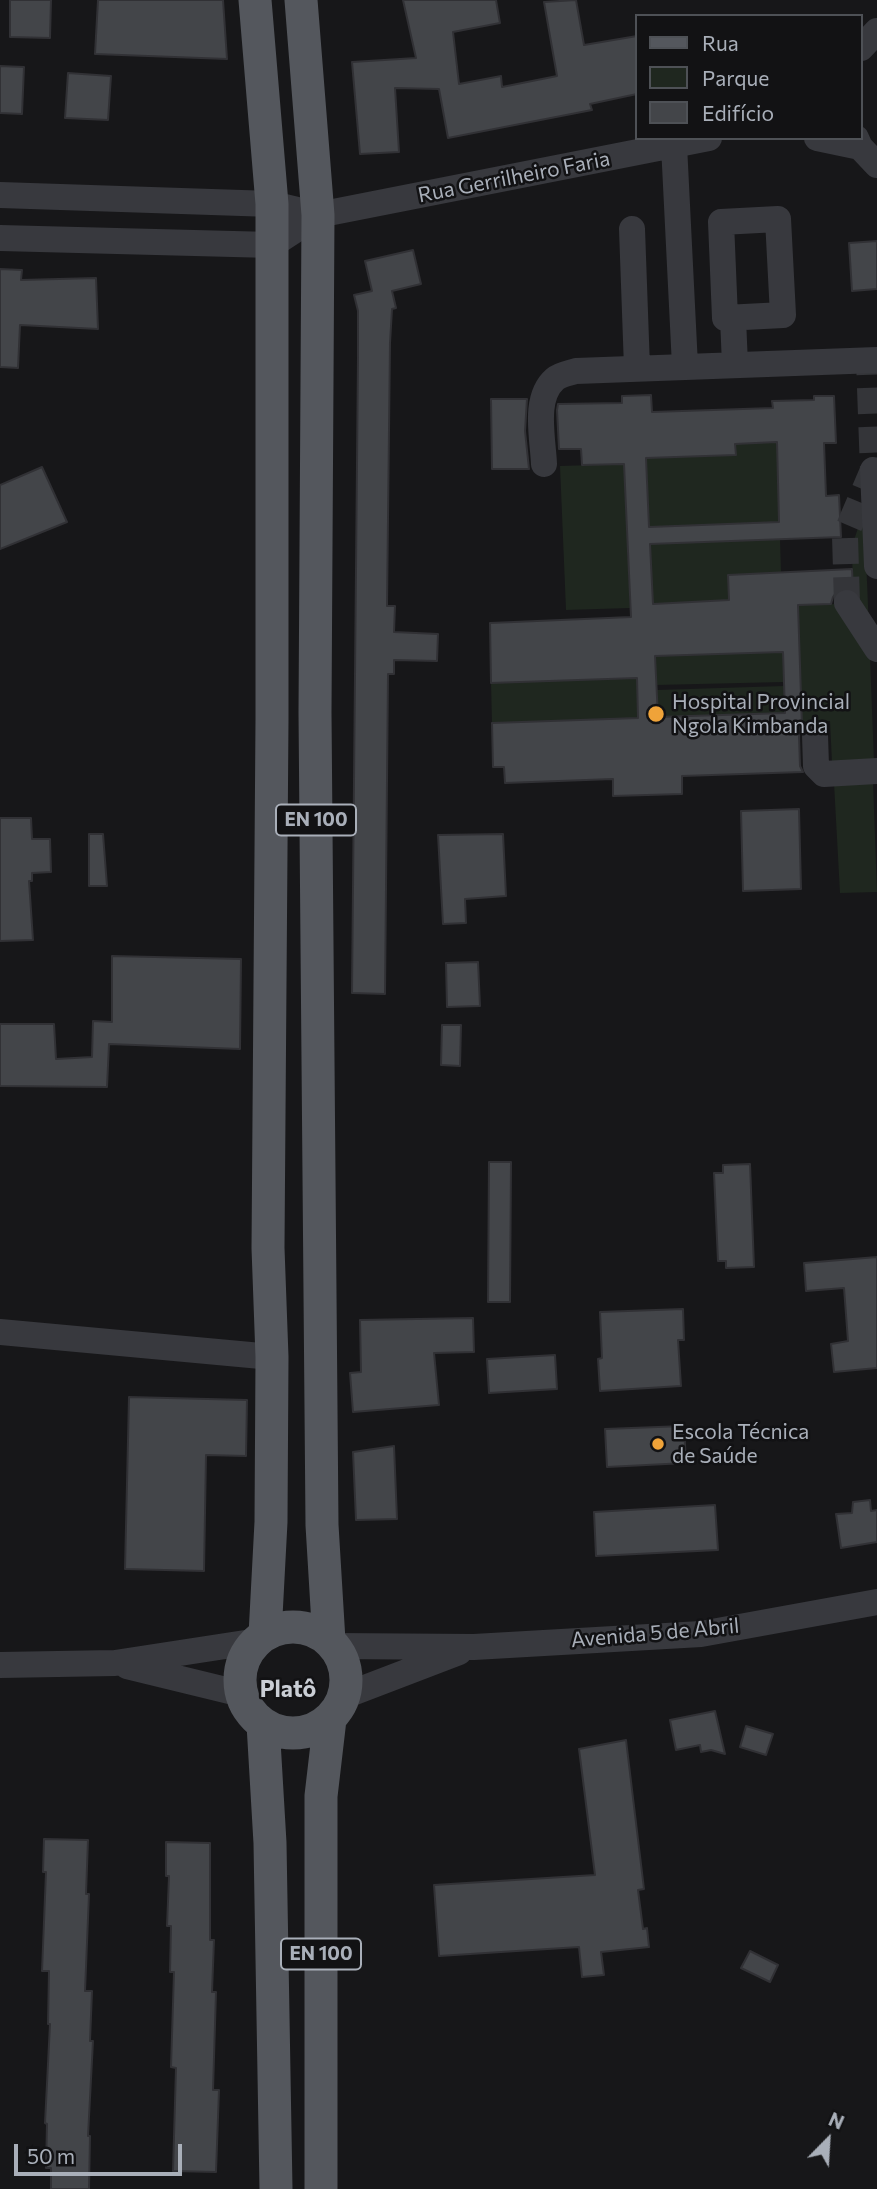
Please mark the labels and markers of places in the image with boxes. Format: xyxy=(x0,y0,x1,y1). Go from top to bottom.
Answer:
place label: Hospital Provincial Ngola Kimbanda xyxy=(672,689,850,739)
marker: Hospital Provincial Ngola Kimbanda xyxy=(646,704,666,724)
place label: Escola Técnica de Saúde xyxy=(672,1419,809,1469)
marker: Escola Técnica de Saúde xyxy=(650,1436,666,1452)

